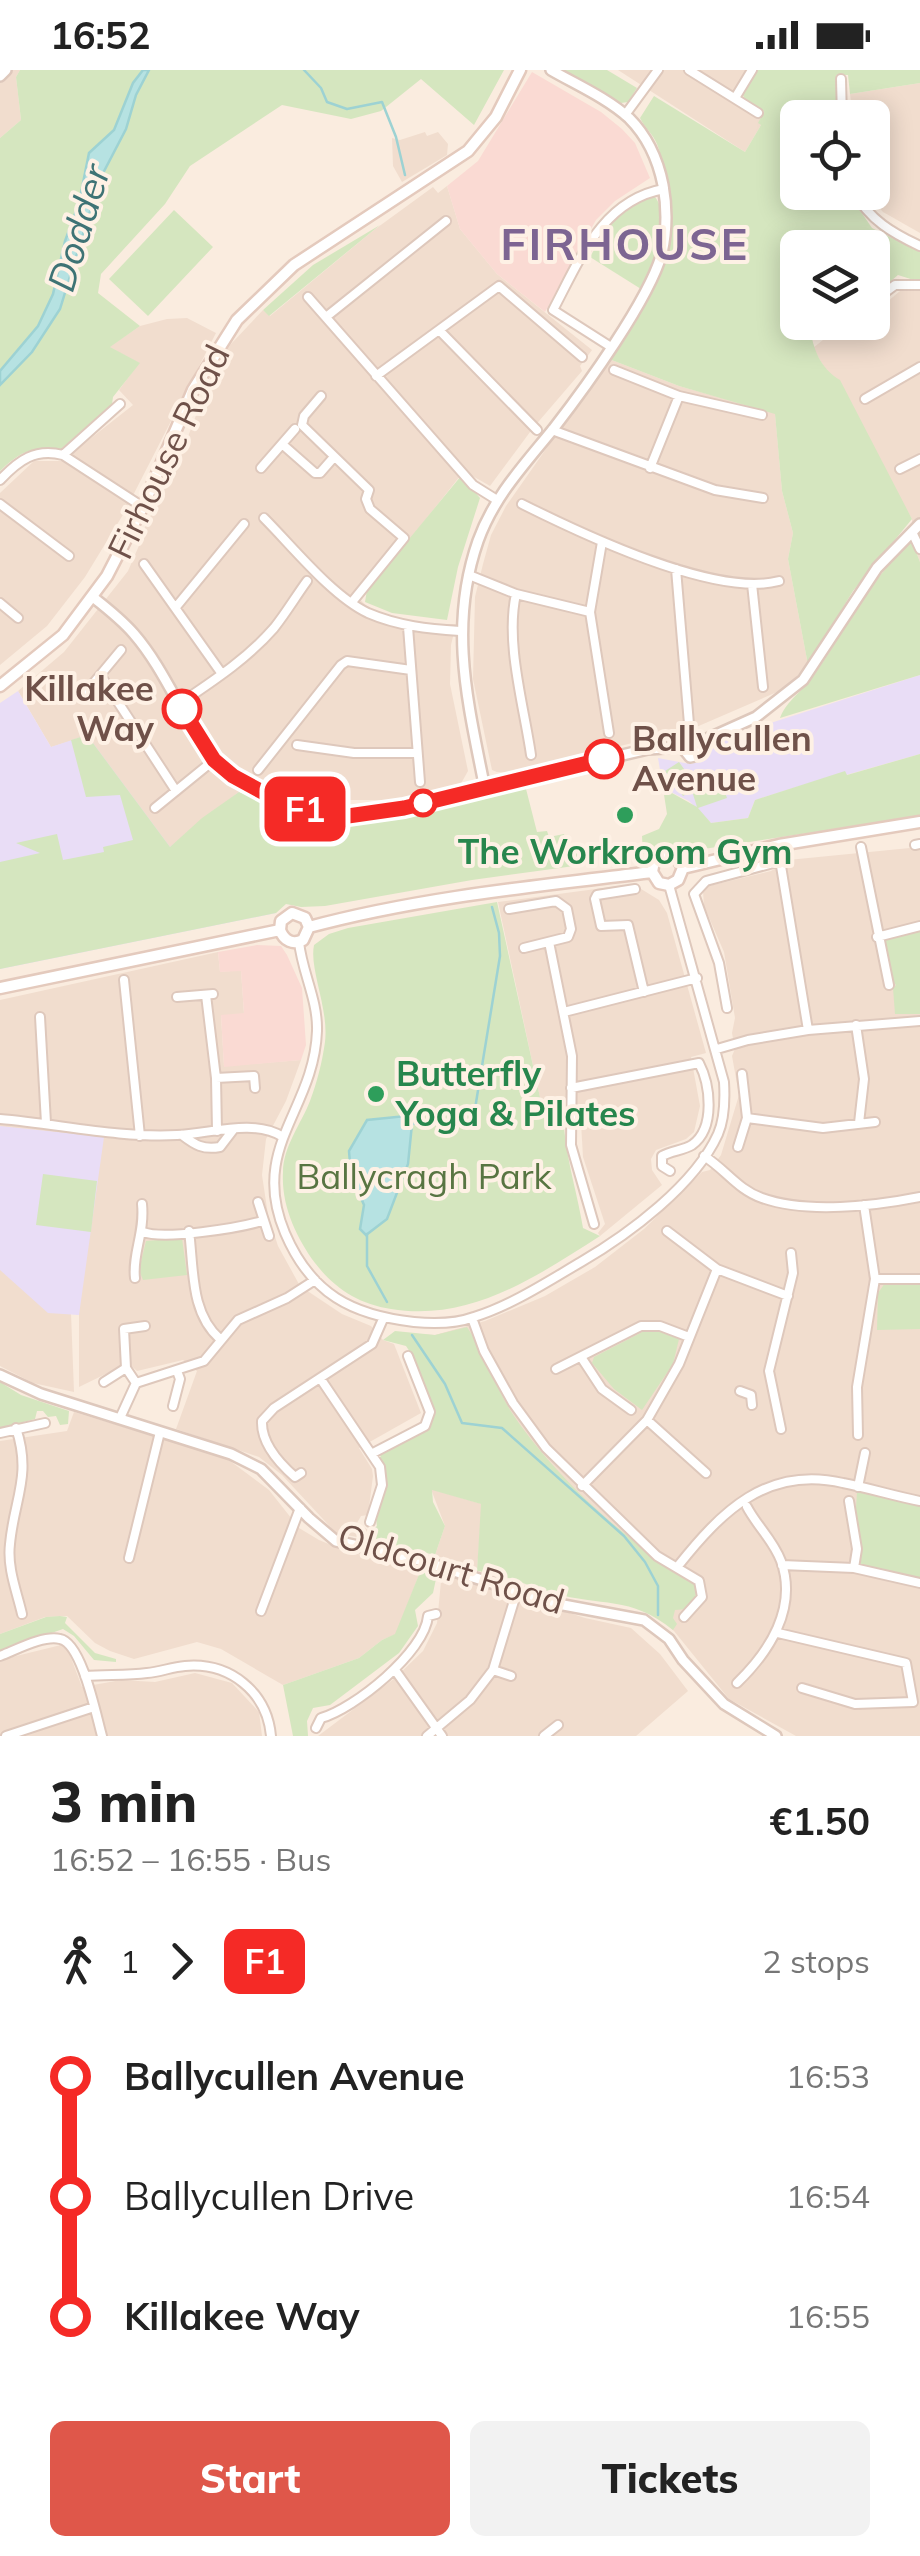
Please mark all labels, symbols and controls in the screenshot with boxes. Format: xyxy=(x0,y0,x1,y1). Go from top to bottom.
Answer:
text: 16:52 xyxy=(50,11,151,59)
map controls xyxy=(780,100,890,340)
button: locate xyxy=(780,100,890,210)
water label: Dodder xyxy=(36,156,121,297)
district label: FIRHOUSE xyxy=(500,215,750,271)
button: layers xyxy=(780,230,890,340)
street label: Firhouse Road xyxy=(97,337,239,566)
place label: Killakee Way xyxy=(24,666,155,750)
marker: Killakee Way xyxy=(163,690,201,728)
place label: Ballycullen Avenue xyxy=(632,716,812,800)
marker: Ballycullen Avenue xyxy=(585,740,623,778)
line badge: F1 xyxy=(260,776,350,842)
text: F1 xyxy=(284,787,326,831)
unlabelled marker xyxy=(410,790,436,816)
marker: The Workroom Gym xyxy=(614,804,636,826)
place label: The Workroom Gym xyxy=(458,829,792,873)
place label: Butterfly Yoga & Pilates xyxy=(395,1051,636,1135)
marker: Butterfly Yoga & Pilates xyxy=(365,1083,387,1105)
park label: Ballycragh Park xyxy=(296,1154,553,1198)
street label: Oldcourt Road xyxy=(333,1513,570,1623)
text: 3 min xyxy=(50,1767,197,1836)
text: €1.50 xyxy=(769,1797,870,1845)
text: 16:52 – 16:55 · Bus xyxy=(50,1839,331,1879)
icon: walk xyxy=(50,1934,105,1989)
icon: forward xyxy=(154,1934,209,1989)
text: F1 xyxy=(244,1939,285,1983)
text: 1 xyxy=(120,1941,139,1981)
text: 2 stops xyxy=(762,1941,870,1981)
text: Ballycullen Avenue xyxy=(124,2052,465,2100)
text: 16:53 xyxy=(786,2056,870,2096)
text: Ballycullen Drive xyxy=(124,2172,414,2220)
text: 16:54 xyxy=(786,2176,870,2216)
text: Killakee Way xyxy=(124,2292,360,2340)
text: 16:55 xyxy=(786,2296,870,2336)
button: Start xyxy=(50,2421,450,2536)
button: Tickets xyxy=(470,2421,870,2536)

